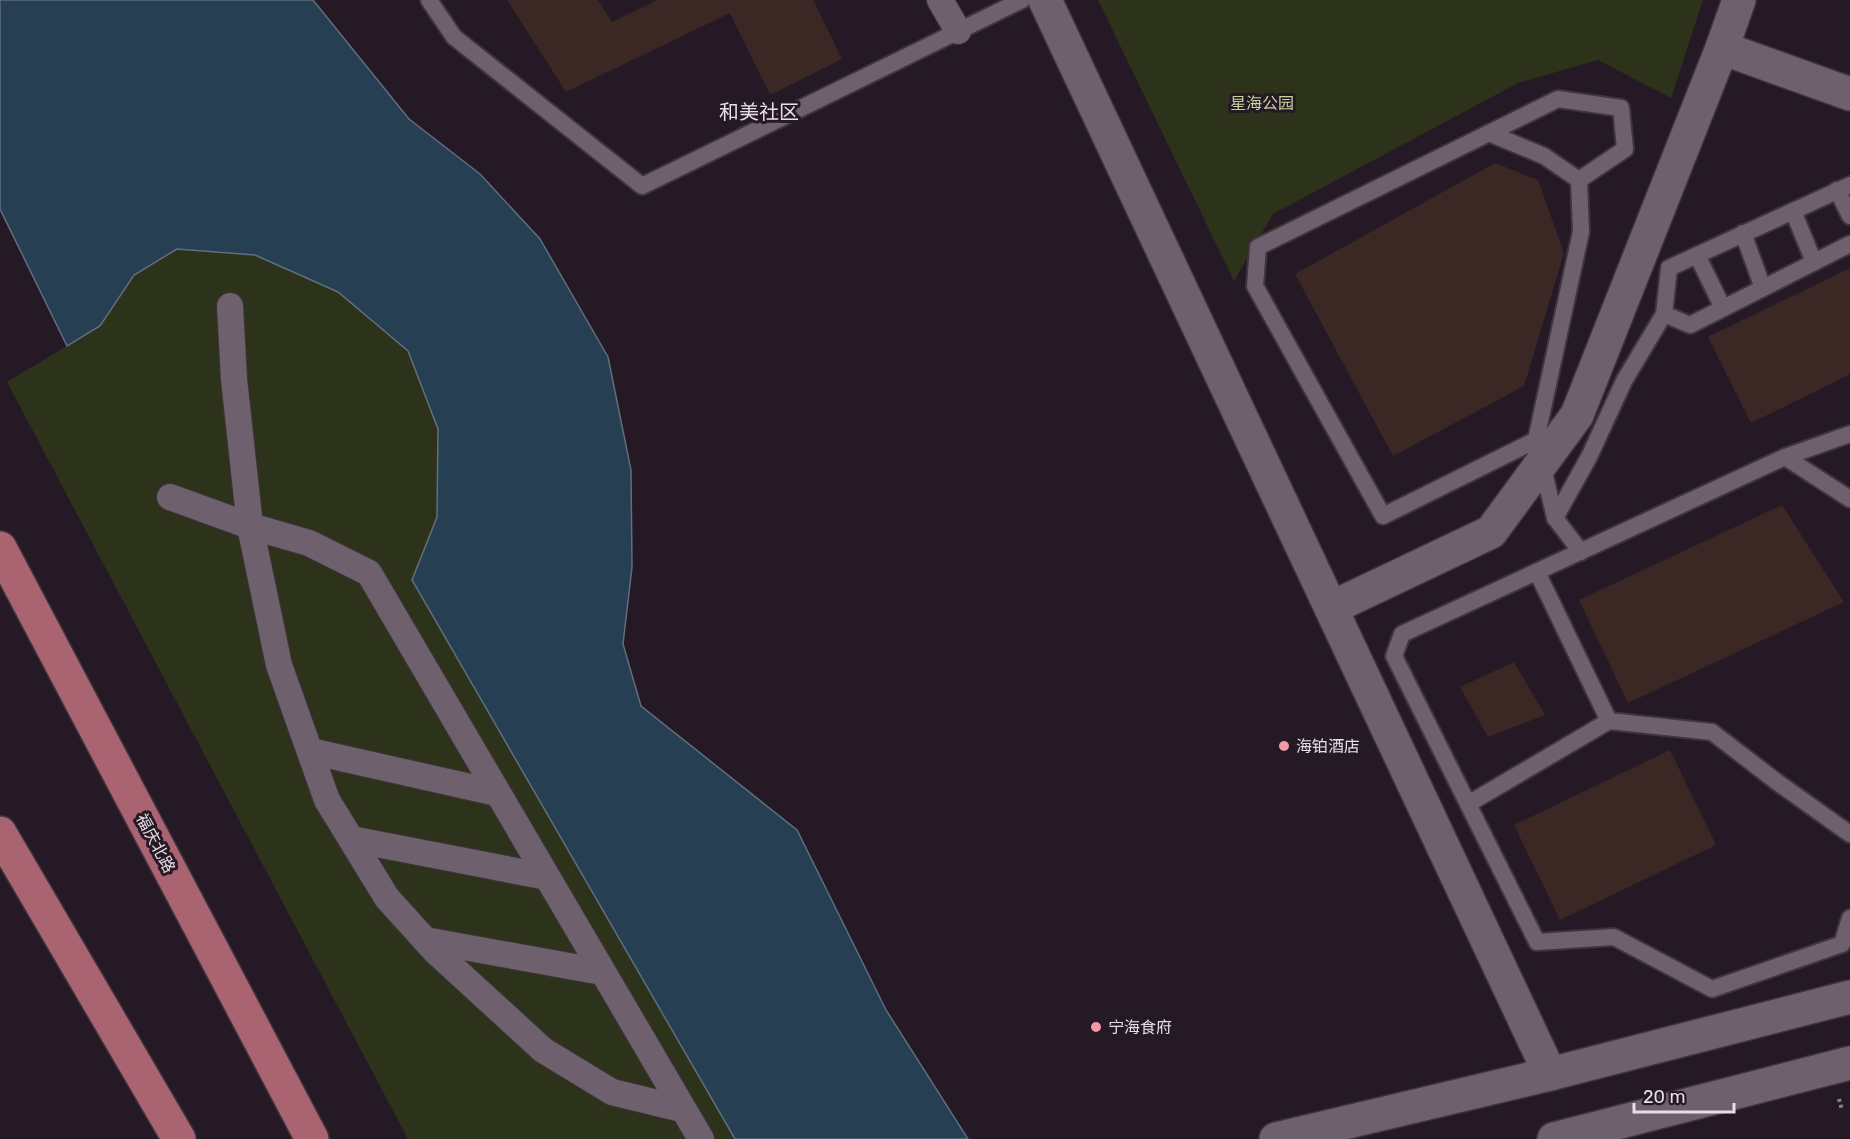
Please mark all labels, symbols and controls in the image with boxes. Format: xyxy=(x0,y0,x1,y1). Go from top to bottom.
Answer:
park label: 星海公园 xyxy=(1230,94,1294,113)
district label: 和美社区 xyxy=(719,100,799,124)
place label: 海铂酒店 xyxy=(1296,737,1360,756)
marker: 海铂酒店 xyxy=(1277,739,1291,753)
street label: 福庆北路 xyxy=(132,811,179,876)
place label: 宁海食府 xyxy=(1108,1018,1172,1037)
marker: 宁海食府 xyxy=(1089,1020,1103,1034)
scale bar xyxy=(1634,1076,1734,1114)
text: 20 m xyxy=(1643,1086,1685,1108)

